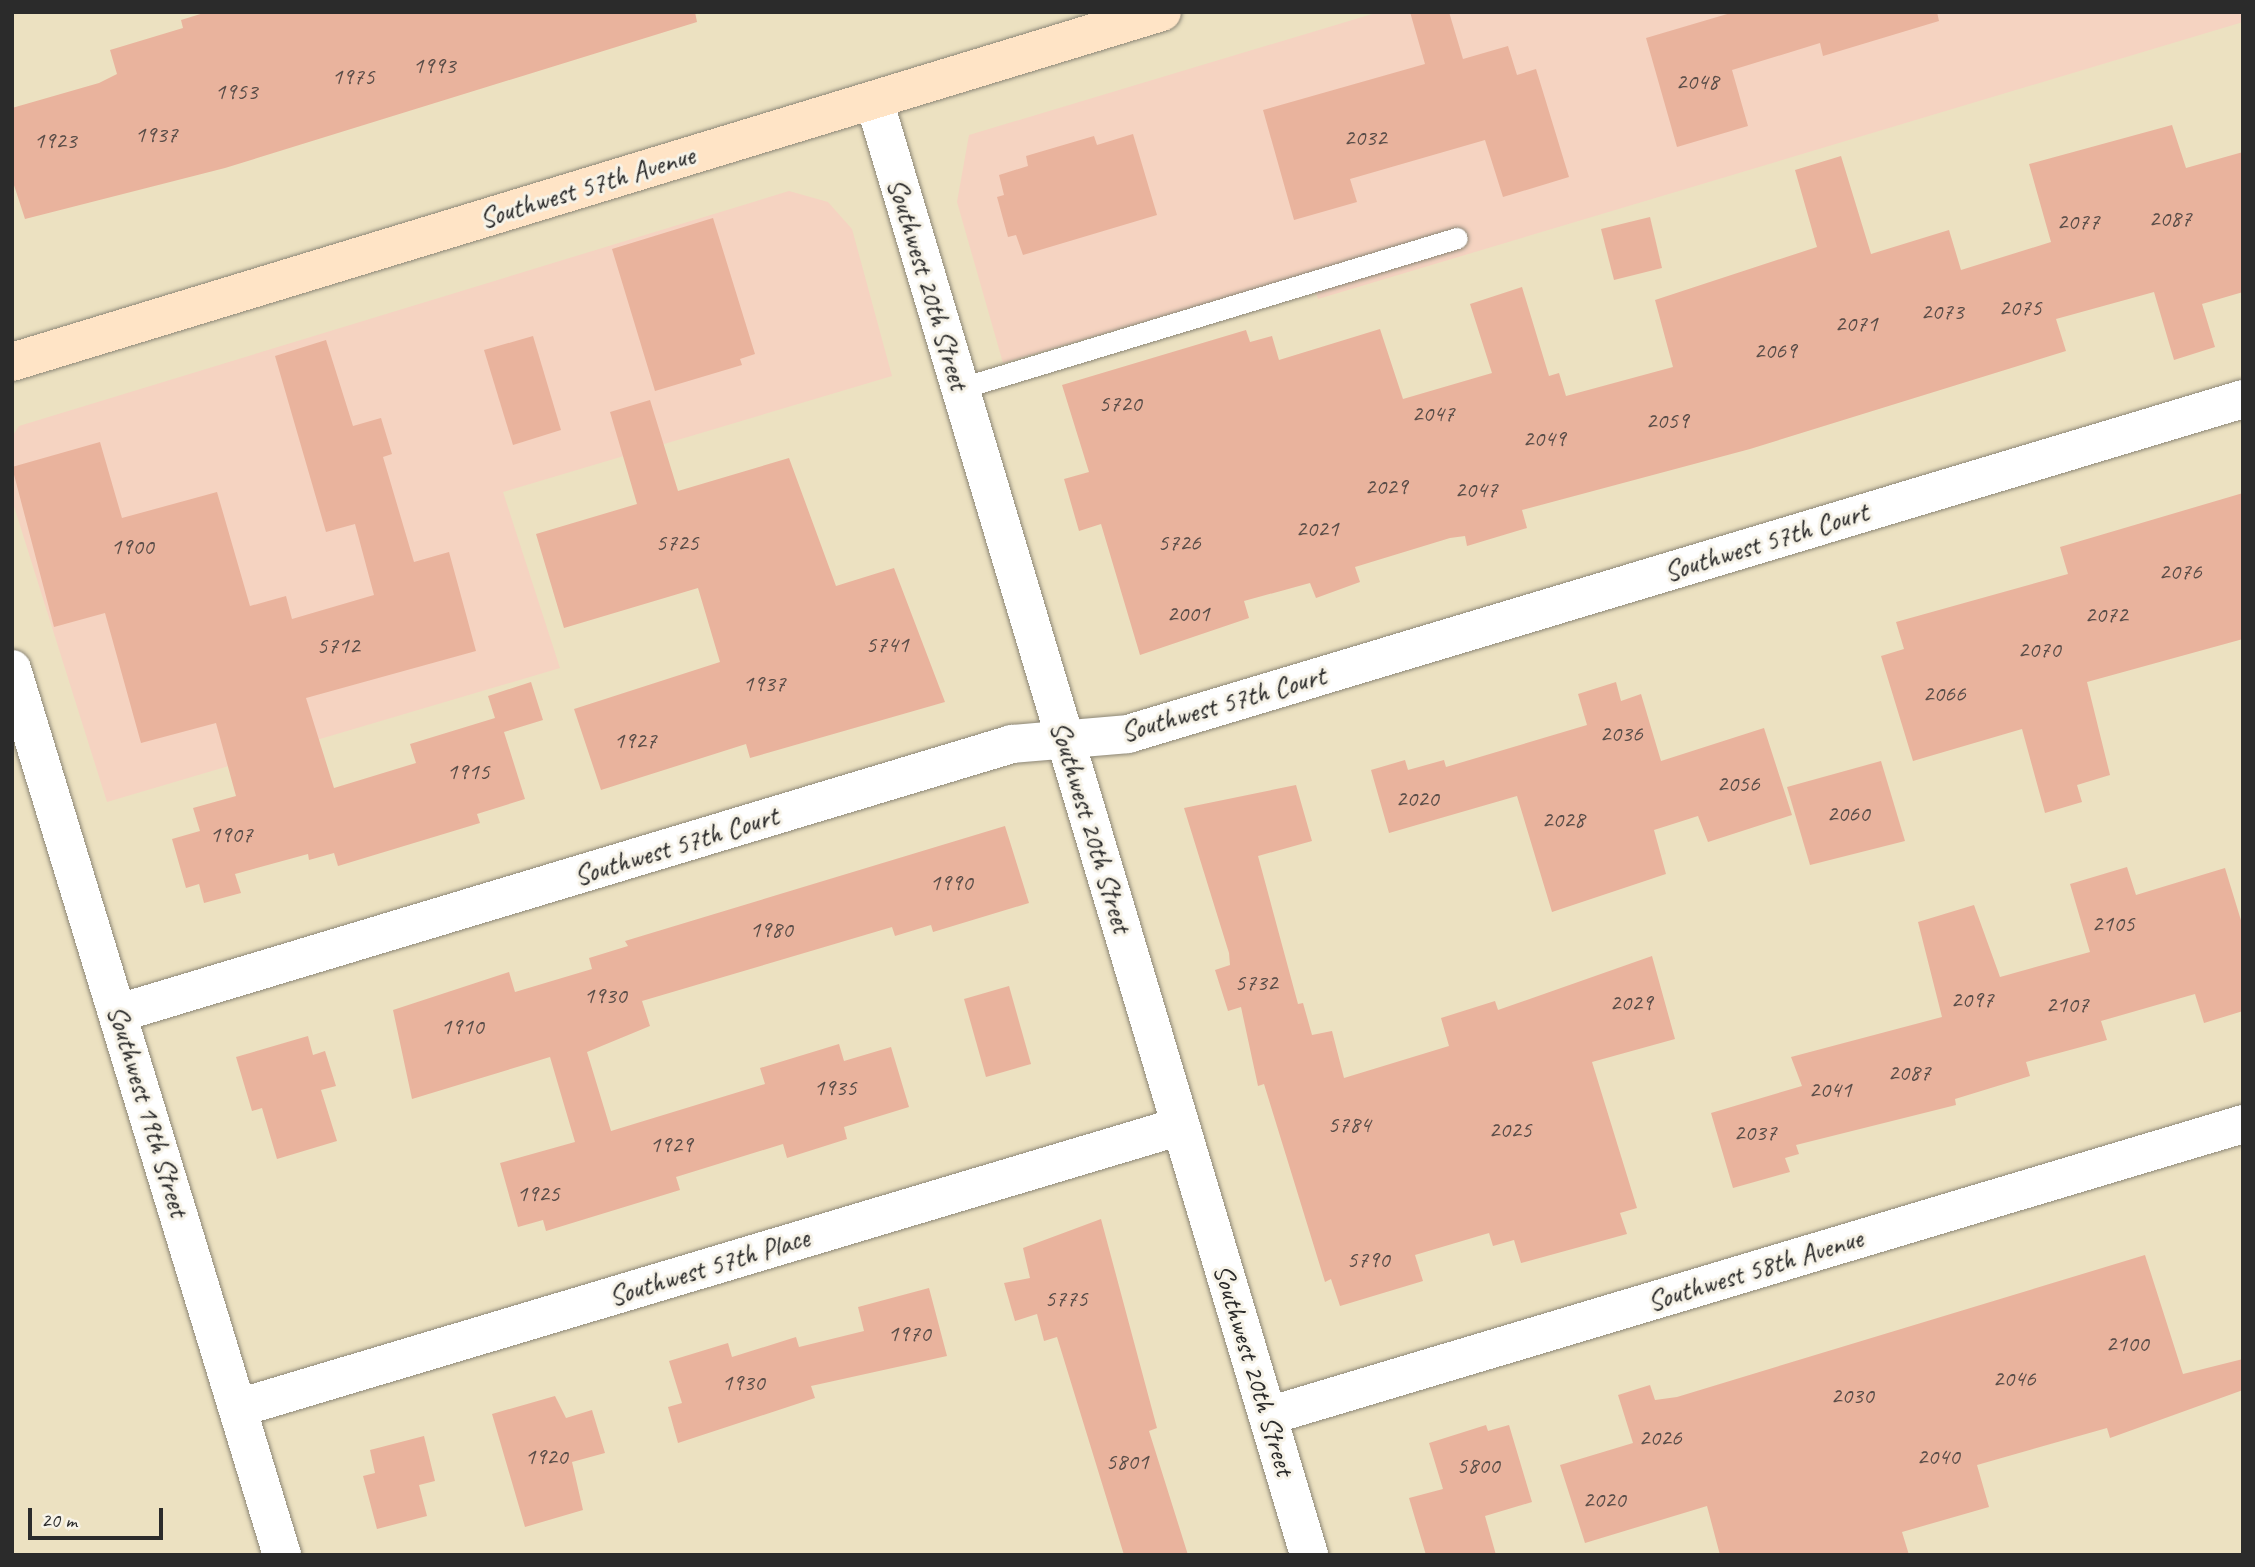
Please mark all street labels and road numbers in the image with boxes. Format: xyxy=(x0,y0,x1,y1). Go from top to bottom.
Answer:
street label: Southwest 57th Avenue xyxy=(475,138,699,236)
street label: Southwest 20th Street xyxy=(880,174,976,394)
street label: Southwest 57th Court xyxy=(1660,495,1872,589)
street label: Southwest 57th Court xyxy=(1117,659,1329,749)
street label: Southwest 20th Street xyxy=(1043,717,1139,937)
street label: Southwest 57th Court xyxy=(570,799,782,893)
street label: Southwest 19th Street xyxy=(100,1001,196,1221)
street label: Southwest 57th Place xyxy=(605,1221,813,1313)
street label: Southwest 58th Avenue xyxy=(1643,1221,1867,1319)
street label: Southwest 20th Street xyxy=(1206,1260,1302,1480)

